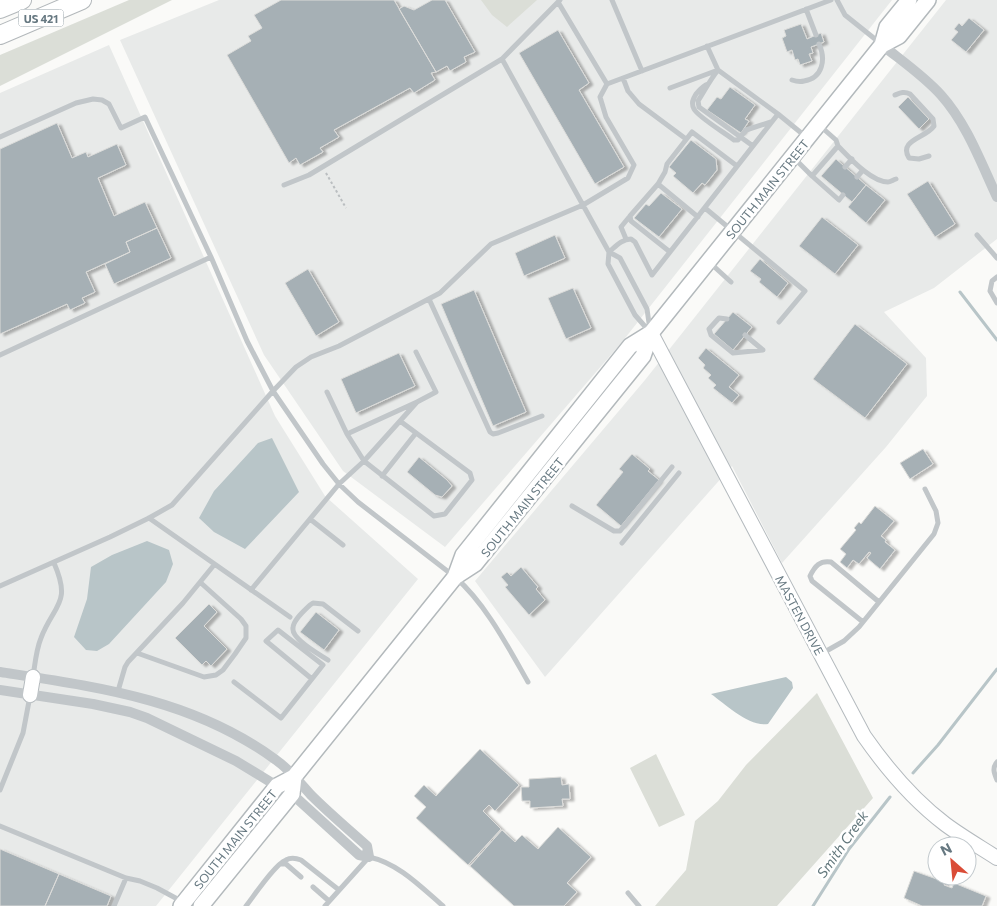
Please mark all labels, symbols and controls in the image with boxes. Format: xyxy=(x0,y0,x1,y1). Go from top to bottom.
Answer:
road number: US 421 xyxy=(18,10,64,27)
street label: SOUTH MAIN STREET xyxy=(723,136,812,241)
street label: SOUTH MAIN STREET xyxy=(478,454,567,559)
street label: MASTEN DRIVE xyxy=(773,573,827,657)
street label: SOUTH MAIN STREET xyxy=(191,786,280,891)
water label: Smith Creek xyxy=(813,807,871,881)
north arrow xyxy=(927,836,977,886)
text: N xyxy=(937,839,954,859)

